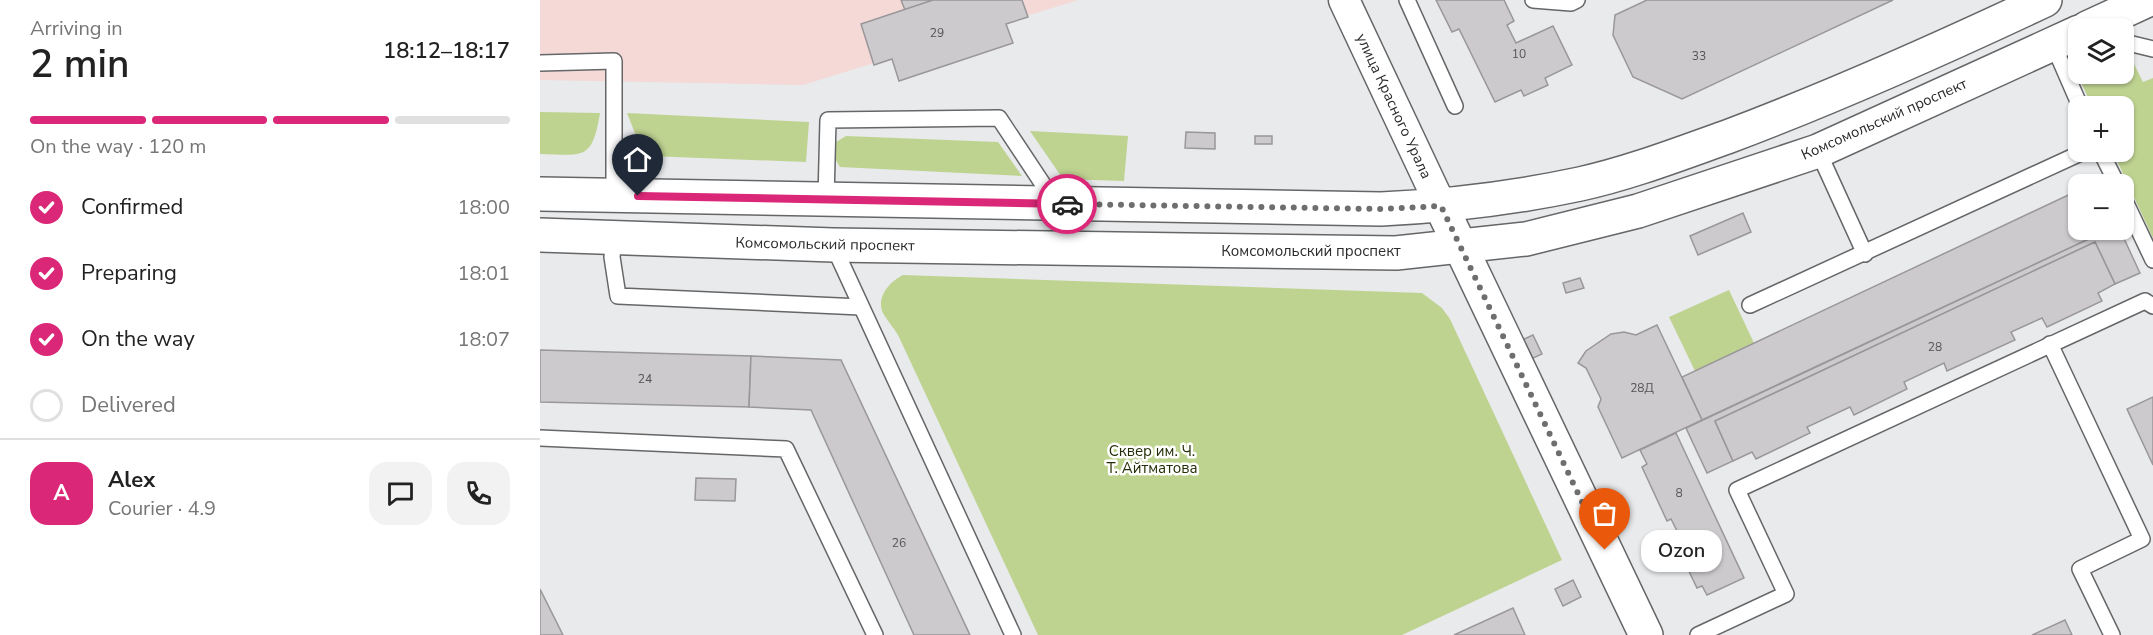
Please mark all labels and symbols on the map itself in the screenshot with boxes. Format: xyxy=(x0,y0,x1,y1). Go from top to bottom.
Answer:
house number: 29 xyxy=(930,25,944,41)
street label: улица Красного Урала xyxy=(1352,30,1436,182)
house number: 10 xyxy=(1512,46,1526,62)
house number: 33 xyxy=(1692,48,1706,64)
street label: Комсомольский проспект xyxy=(1798,73,1970,165)
pin xyxy=(612,134,663,196)
courier xyxy=(1037,174,1097,234)
street label: Комсомольский проспект xyxy=(735,232,915,256)
street label: Комсомольский проспект xyxy=(1221,241,1401,261)
house number: 28 xyxy=(1928,339,1942,355)
house number: 24 xyxy=(638,371,652,387)
house number: 28Д xyxy=(1630,380,1655,396)
park label: Сквер им. Ч. Т. Айтматова xyxy=(1106,441,1198,478)
house number: 8 xyxy=(1675,485,1683,501)
pin xyxy=(1579,488,1630,550)
callout: Ozon xyxy=(1641,529,1722,571)
house number: 26 xyxy=(892,535,906,551)

